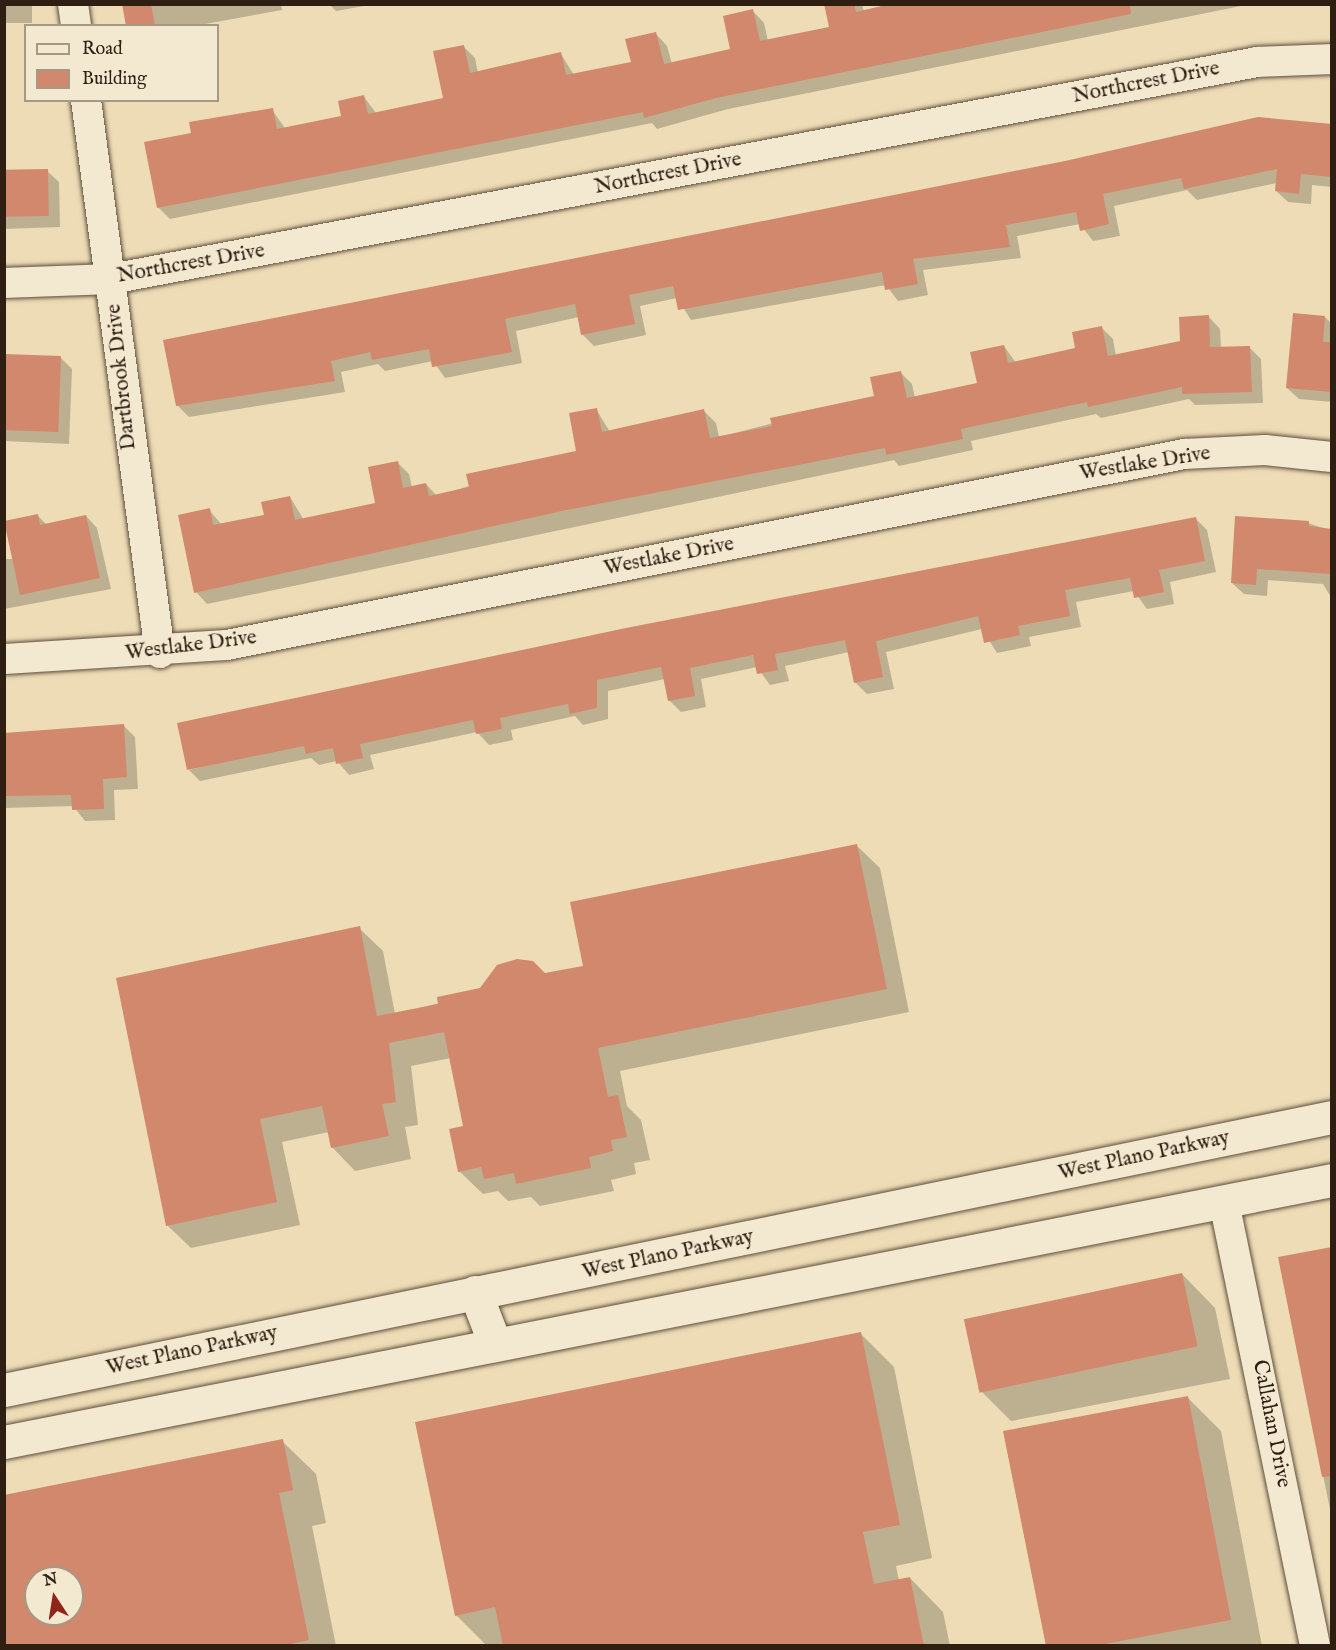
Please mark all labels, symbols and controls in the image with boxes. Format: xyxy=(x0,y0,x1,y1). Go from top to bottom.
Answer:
legend xyxy=(24,24,219,102)
text: Road xyxy=(82,38,123,61)
street label: Northcrest Drive xyxy=(1070,56,1222,110)
text: Building xyxy=(82,68,147,91)
street label: Northcrest Drive xyxy=(592,147,744,201)
street label: Northcrest Drive xyxy=(115,239,267,289)
street label: Dartbrook Drive xyxy=(102,303,142,451)
street label: Westlake Drive xyxy=(1078,441,1212,487)
street label: Westlake Drive xyxy=(602,532,736,582)
street label: Westlake Drive xyxy=(124,625,258,667)
street label: West Plano Parkway xyxy=(1056,1126,1232,1186)
street label: West Plano Parkway xyxy=(580,1225,756,1285)
street label: West Plano Parkway xyxy=(104,1321,280,1381)
street label: Callahan Drive xyxy=(1246,1358,1296,1490)
north arrow xyxy=(24,1566,84,1626)
text: N xyxy=(42,1569,60,1592)

